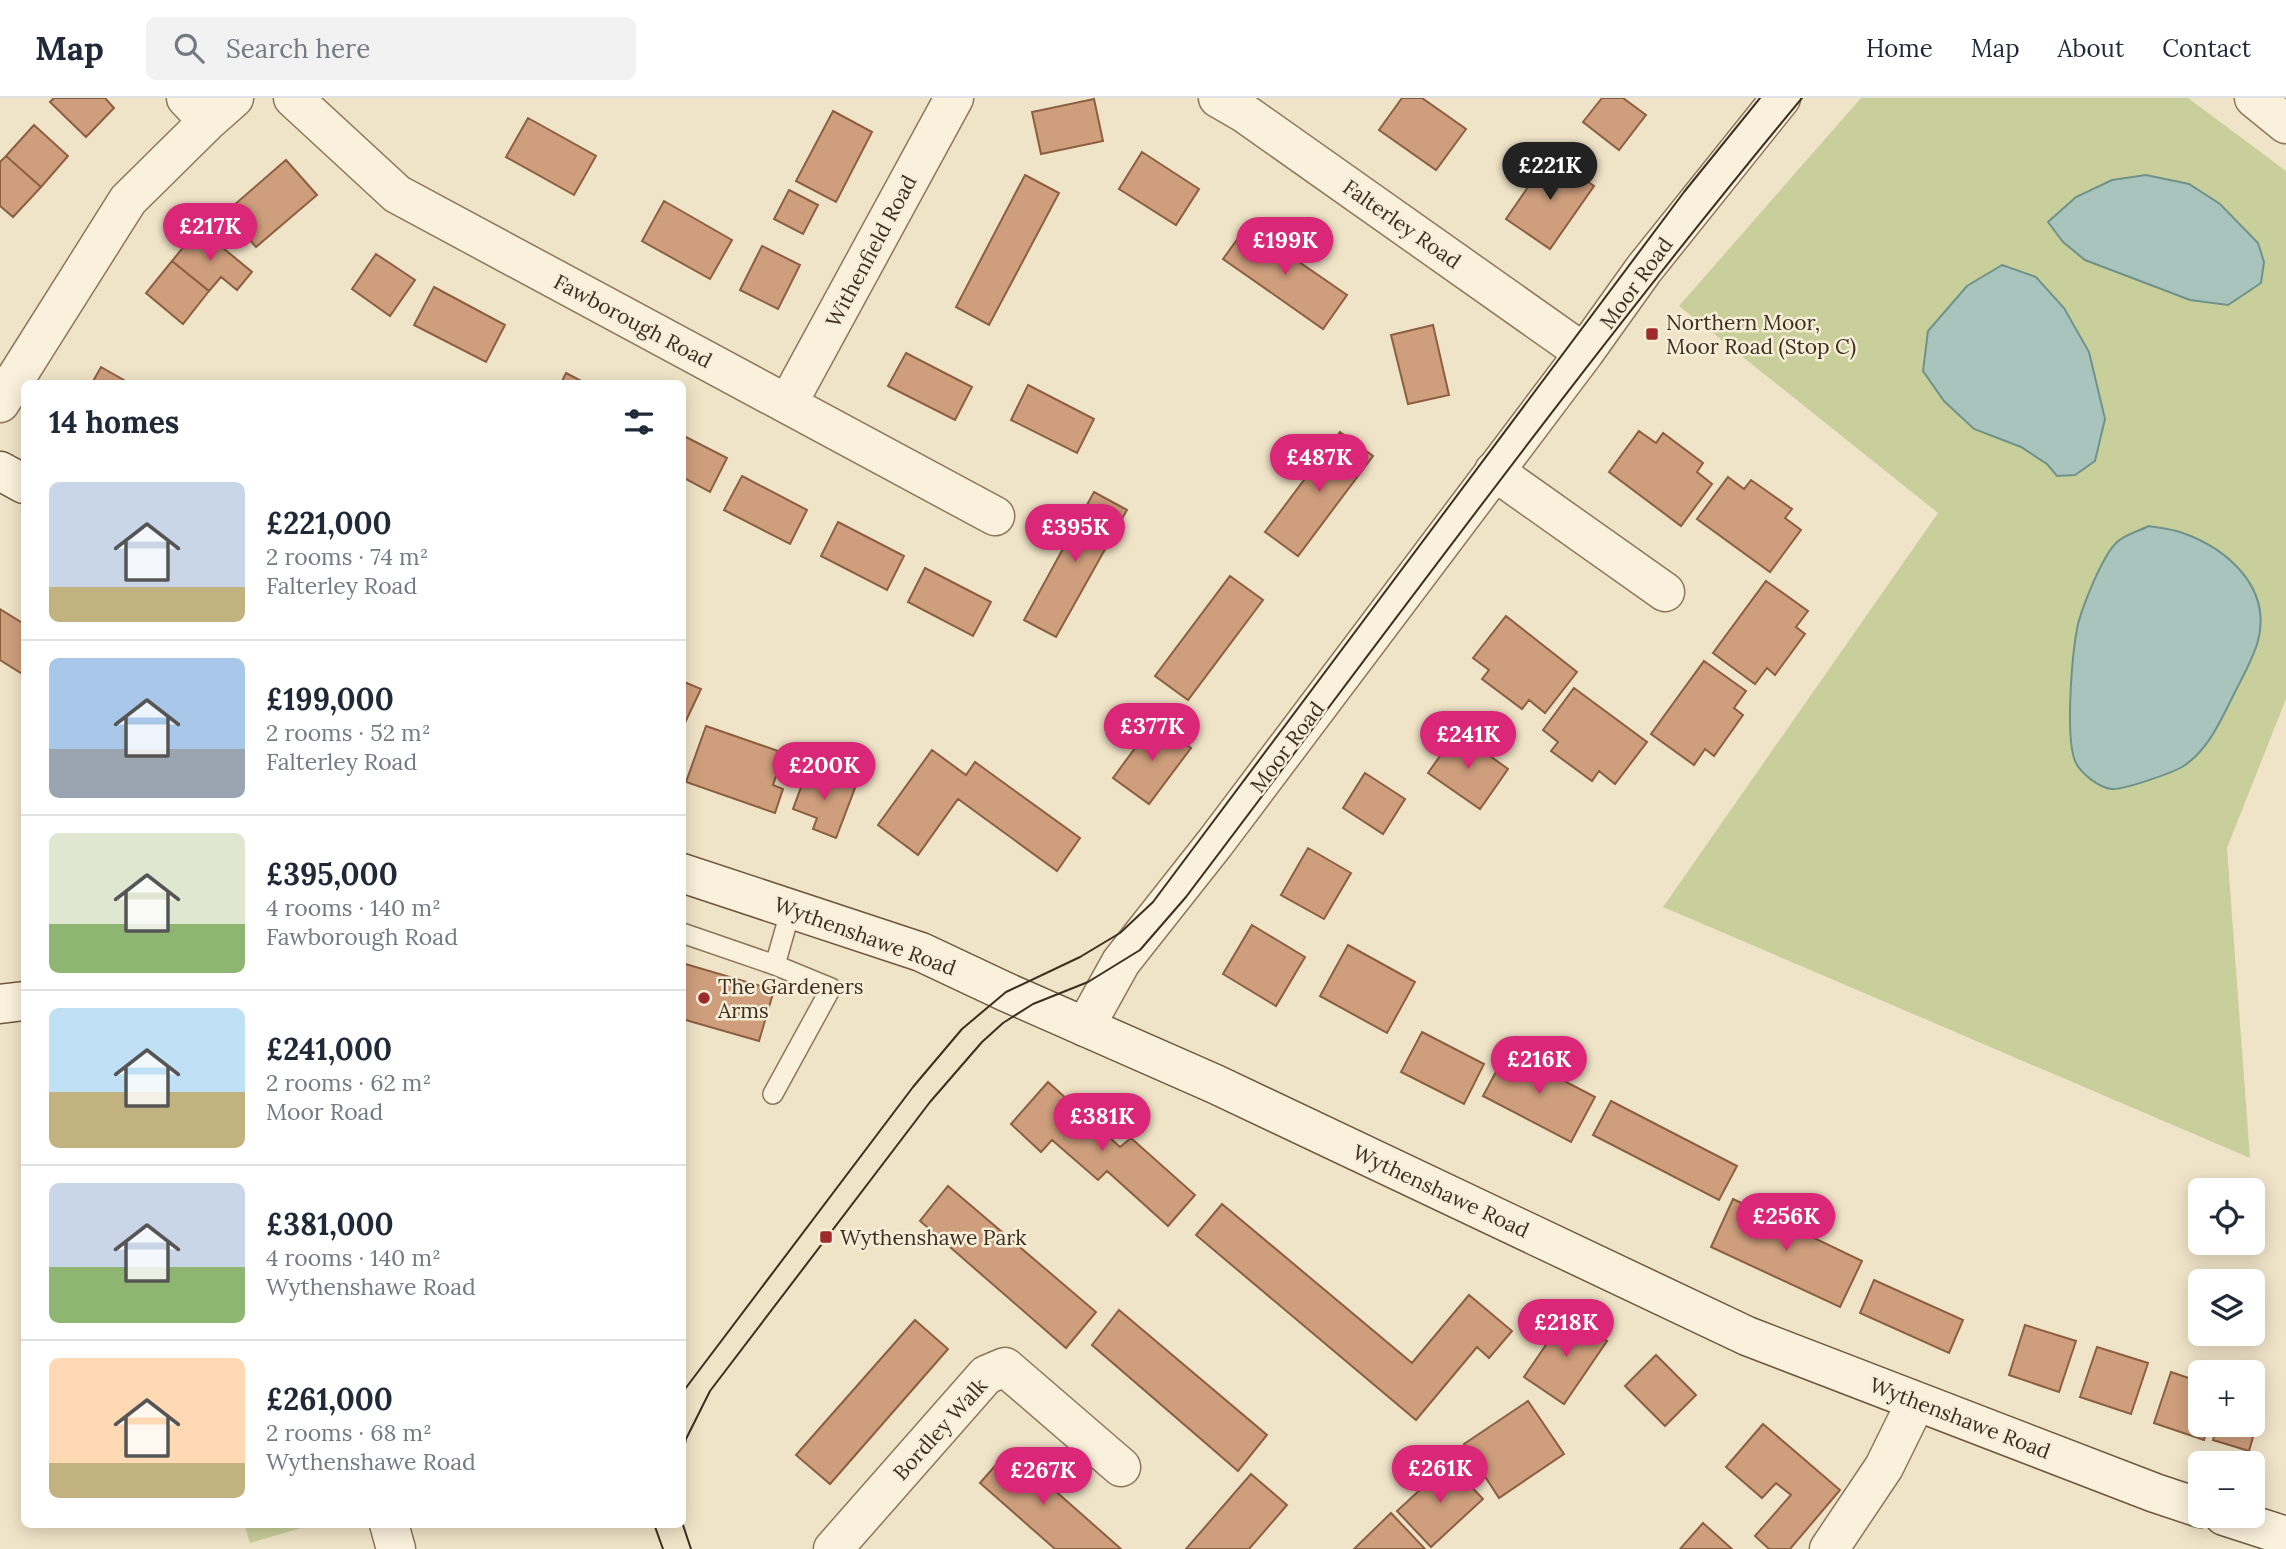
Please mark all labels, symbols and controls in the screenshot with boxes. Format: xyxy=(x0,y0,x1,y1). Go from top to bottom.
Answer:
search box xyxy=(146,17,636,80)
text: Map xyxy=(35,27,104,69)
icon: search xyxy=(170,29,208,67)
text: Search here xyxy=(226,32,370,65)
text: Home xyxy=(1866,33,1933,64)
text: Map xyxy=(1971,33,2020,64)
text: About xyxy=(2058,33,2124,64)
text: Contact xyxy=(2162,33,2251,64)
pin: £221K xyxy=(1501,142,1599,202)
text: £221K xyxy=(1518,150,1582,179)
street label: Withenfield Road xyxy=(820,170,922,332)
street label: Falterley Road xyxy=(1338,173,1466,275)
pin: £217K xyxy=(161,204,259,263)
text: £217K xyxy=(179,211,241,240)
pin: £199K xyxy=(1236,218,1334,277)
text: £199K xyxy=(1252,225,1318,254)
street label: Moor Road xyxy=(1594,232,1678,334)
street label: Fawborough Road xyxy=(549,268,717,374)
place label: Northern Moor, Moor Road (Stop C) xyxy=(1666,309,1856,360)
marker: Northern Moor, Moor Road (Stop C) xyxy=(1644,326,1660,342)
text: 14 homes xyxy=(49,403,179,441)
icon: filters xyxy=(620,403,658,441)
pin: £487K xyxy=(1270,434,1368,494)
text: £487K xyxy=(1286,442,1352,471)
text: £221,000 xyxy=(266,504,392,542)
pin: £395K xyxy=(1026,504,1124,564)
icon: home xyxy=(105,510,189,594)
text: £395K xyxy=(1041,512,1109,541)
text: 2 rooms · 74 m² xyxy=(266,542,428,571)
text: Falterley Road xyxy=(266,571,417,600)
text: £199,000 xyxy=(266,680,394,718)
icon: home xyxy=(105,686,189,770)
street label: Moor Road xyxy=(1244,696,1330,798)
pin: £377K xyxy=(1103,704,1201,763)
text: £377K xyxy=(1120,711,1184,740)
pin: £241K xyxy=(1419,712,1517,771)
text: 2 rooms · 52 m² xyxy=(266,718,431,747)
text: £241K xyxy=(1436,719,1500,748)
pin: £200K xyxy=(775,742,873,802)
text: Falterley Road xyxy=(266,747,417,776)
text: £200K xyxy=(788,750,860,779)
text: £395,000 xyxy=(266,855,398,893)
icon: home xyxy=(105,861,189,945)
street label: Wythenshawe Road xyxy=(770,891,960,981)
text: 4 rooms · 140 m² xyxy=(266,893,441,922)
text: Fawborough Road xyxy=(266,922,458,951)
place label: The Gardeners Arms xyxy=(717,973,864,1024)
marker: The Gardeners Arms xyxy=(696,990,712,1006)
text: £241,000 xyxy=(266,1030,392,1068)
icon: home xyxy=(105,1036,189,1120)
pin: £216K xyxy=(1490,1037,1588,1096)
text: £216K xyxy=(1507,1044,1571,1073)
text: 2 rooms · 62 m² xyxy=(266,1068,431,1097)
pin: £381K xyxy=(1053,1094,1151,1153)
text: Moor Road xyxy=(266,1097,383,1126)
text: £381K xyxy=(1070,1101,1134,1130)
street label: Wythenshawe Road xyxy=(1348,1138,1534,1244)
map controls xyxy=(2188,1178,2265,1528)
button: locate xyxy=(2188,1178,2265,1255)
pin: £256K xyxy=(1737,1194,1835,1253)
text: £256K xyxy=(1752,1201,1820,1230)
text: £381,000 xyxy=(266,1205,394,1243)
icon: home xyxy=(105,1211,189,1295)
place label: Wythenshawe Park xyxy=(840,1224,1027,1251)
marker: Wythenshawe Park xyxy=(818,1229,834,1245)
text: 4 rooms · 140 m² xyxy=(266,1243,441,1272)
button: layers xyxy=(2188,1269,2265,1346)
text: Wythenshawe Road xyxy=(266,1272,476,1301)
pin: £218K xyxy=(1517,1300,1615,1359)
text: £218K xyxy=(1534,1307,1598,1336)
button: + xyxy=(2188,1360,2265,1437)
street label: Wythenshawe Road xyxy=(1866,1371,2054,1465)
street label: Bordley Walk xyxy=(887,1372,993,1486)
text: £261,000 xyxy=(266,1380,393,1418)
icon: home xyxy=(105,1386,189,1470)
text: 2 rooms · 68 m² xyxy=(266,1418,432,1447)
pin: £261K xyxy=(1391,1446,1489,1505)
text: Wythenshawe Road xyxy=(266,1447,476,1476)
pin: £267K xyxy=(994,1448,1092,1507)
button: − xyxy=(2188,1451,2265,1528)
text: £261K xyxy=(1408,1453,1472,1482)
text: £267K xyxy=(1010,1455,1076,1484)

